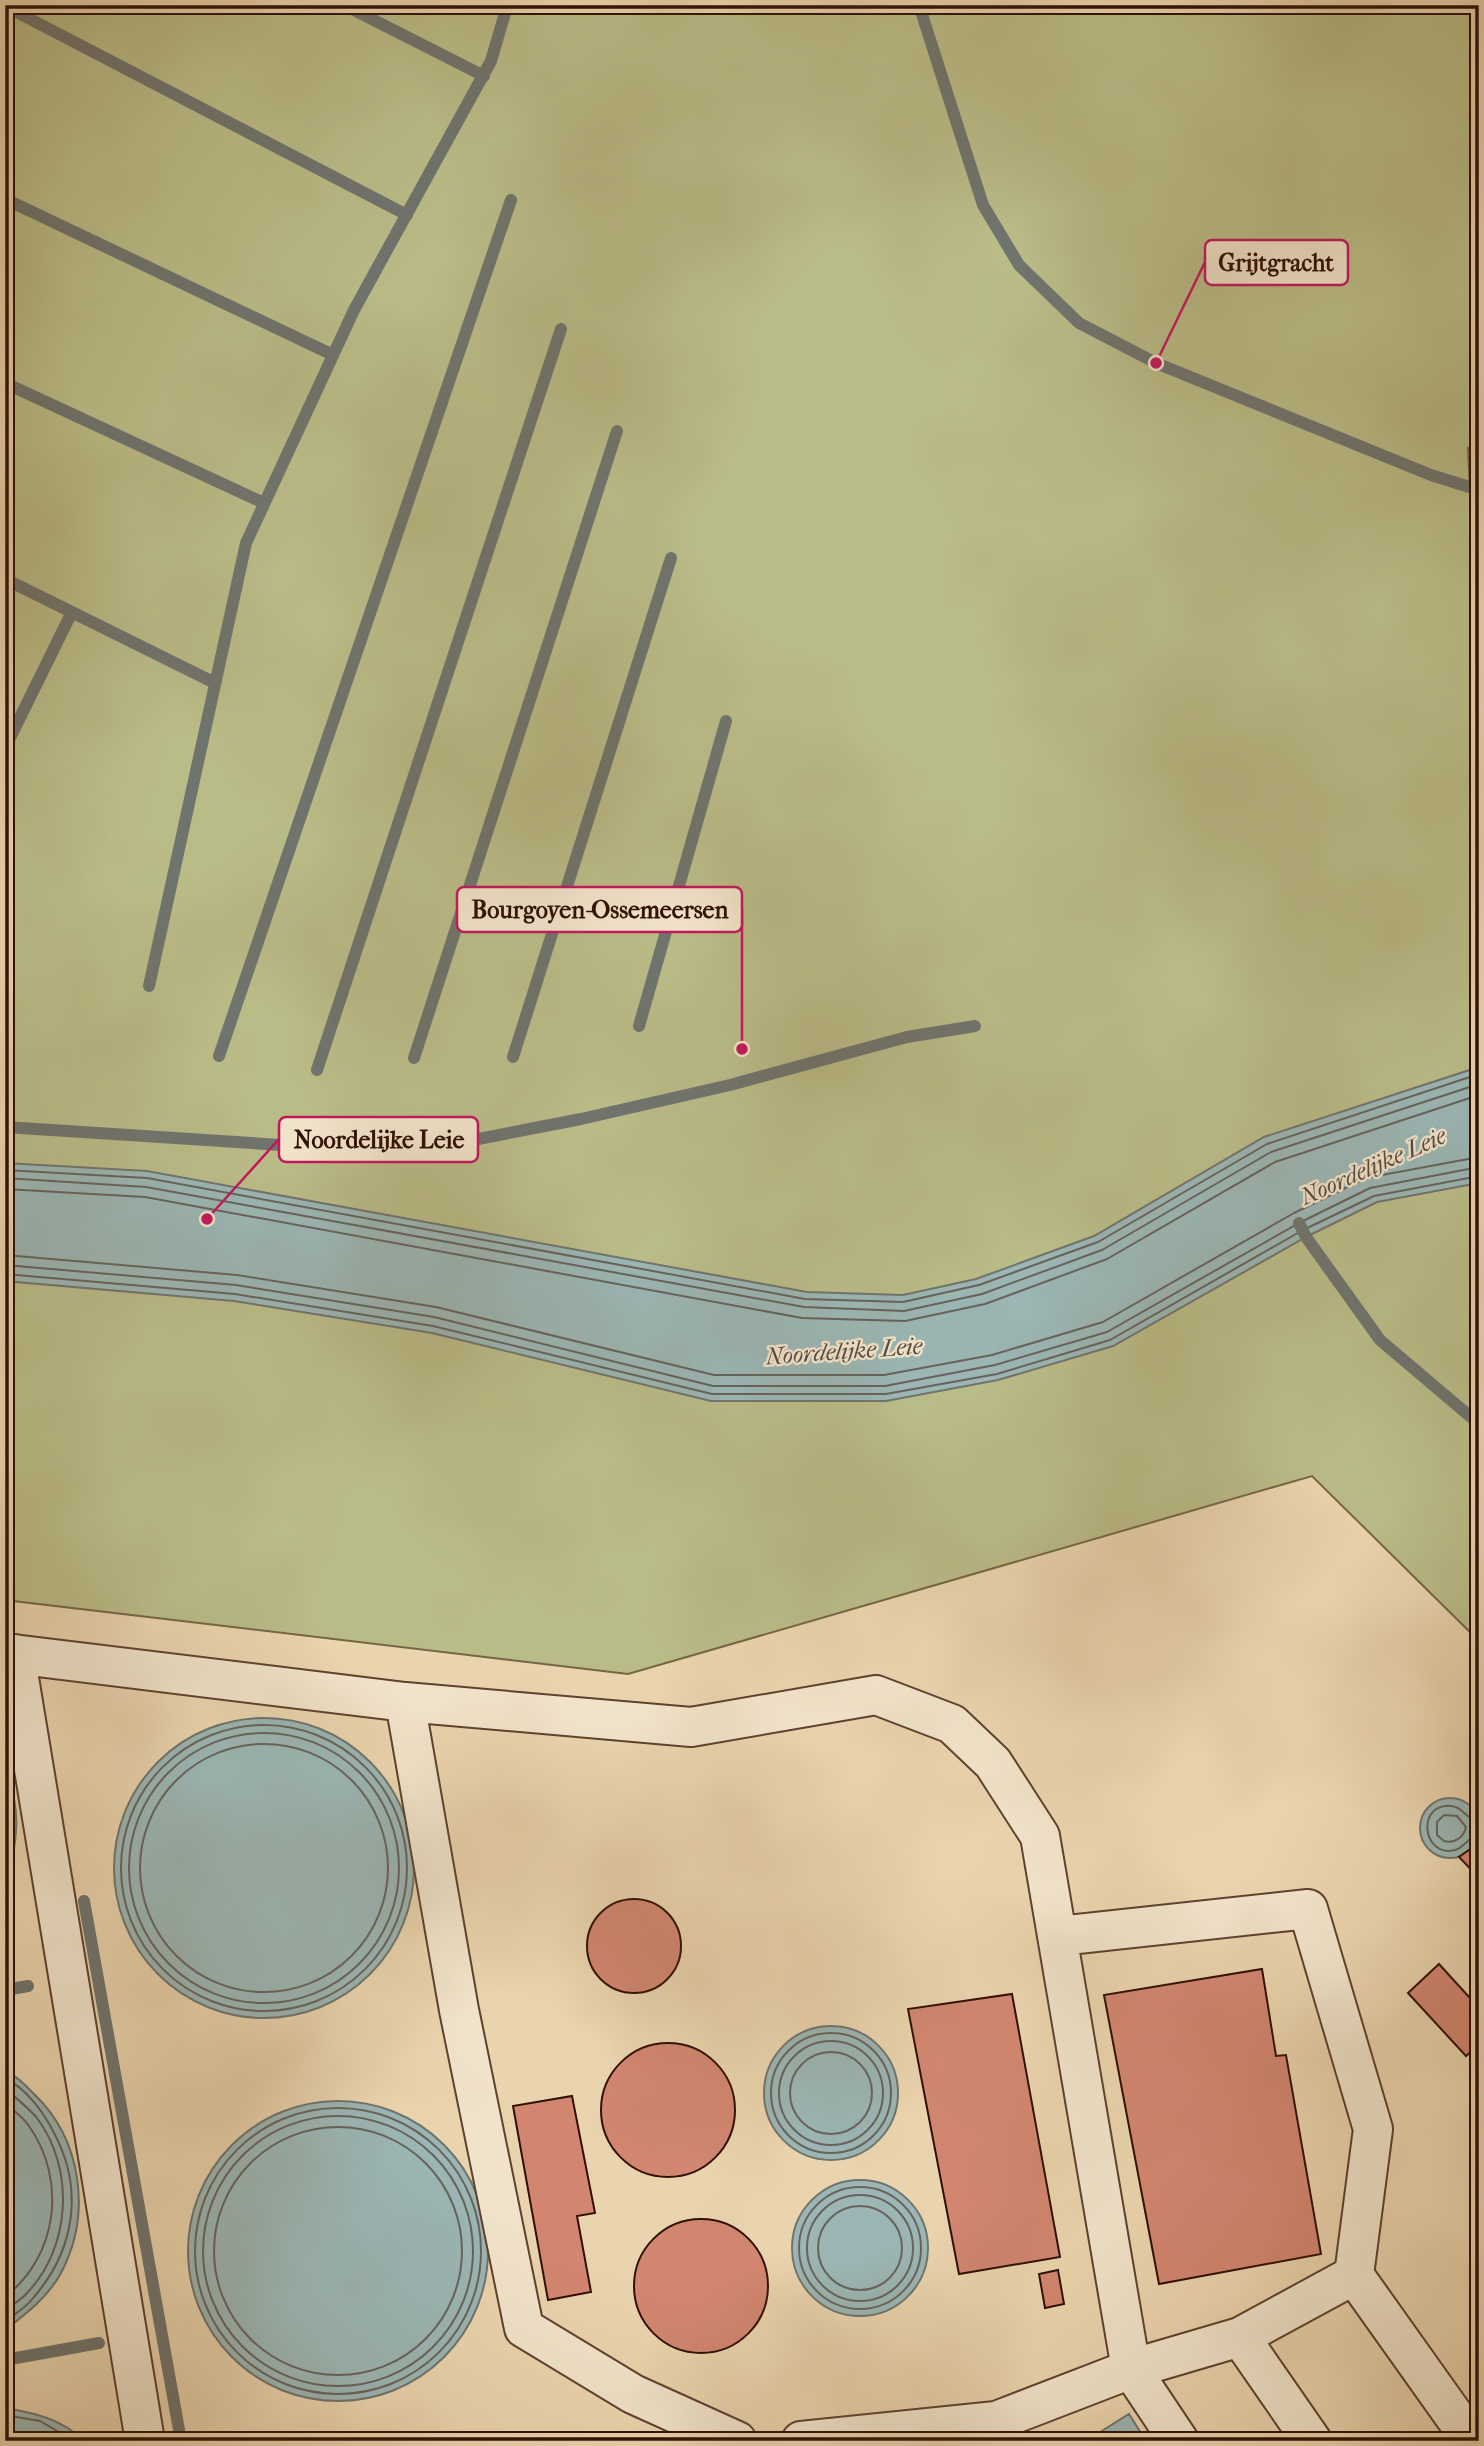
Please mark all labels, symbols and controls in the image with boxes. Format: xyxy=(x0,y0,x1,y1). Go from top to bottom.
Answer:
callout: Grijtgracht xyxy=(1205,240,1348,285)
text: Grijtgracht xyxy=(1218,249,1334,277)
callout: Bourgoyen-Ossemeersen xyxy=(457,887,742,932)
text: Bourgoyen-Ossemeersen xyxy=(472,896,729,924)
callout: Noordelijke Leie xyxy=(279,1117,478,1162)
water label: Noordelijke Leie xyxy=(1295,1121,1452,1211)
text: Noordelijke Leie xyxy=(294,1126,464,1154)
water label: Noordelijke Leie xyxy=(764,1331,924,1371)

